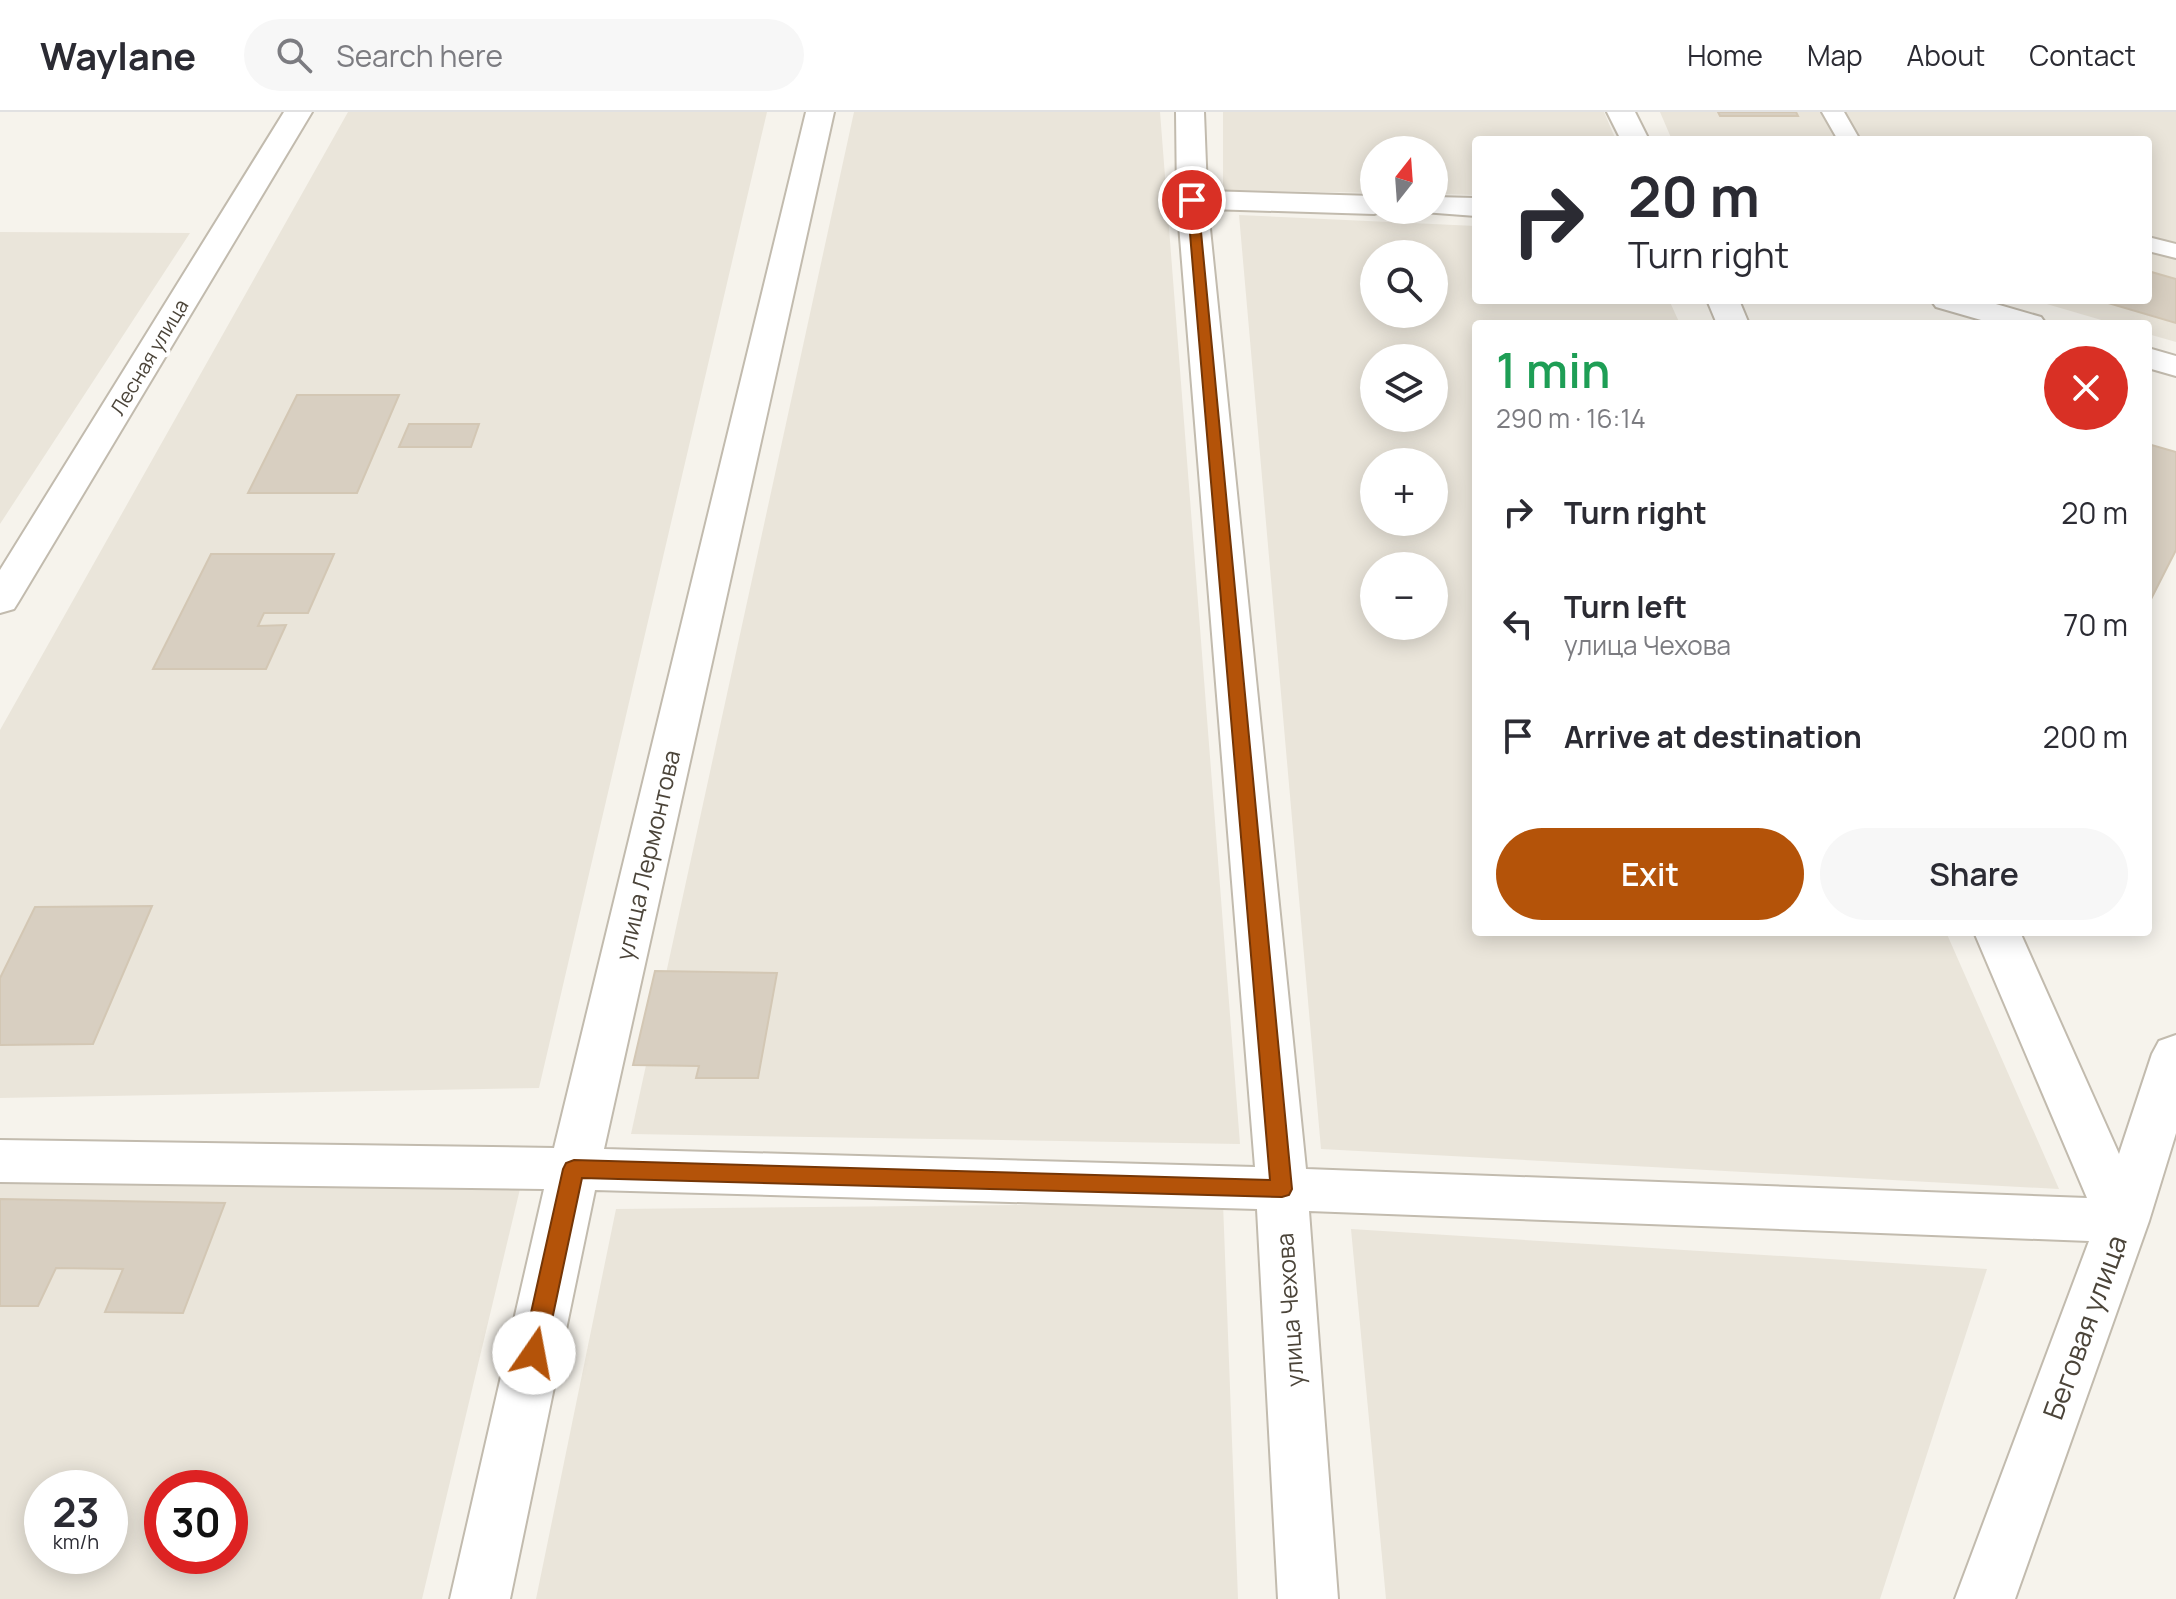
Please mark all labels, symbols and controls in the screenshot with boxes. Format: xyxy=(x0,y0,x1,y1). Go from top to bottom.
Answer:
search box xyxy=(244,19,804,91)
text: Waylane xyxy=(40,29,196,81)
icon: search xyxy=(272,33,316,77)
text: Search here xyxy=(336,35,503,76)
text: Home xyxy=(1687,36,1763,74)
text: Map xyxy=(1807,36,1863,74)
text: About xyxy=(1907,36,1985,74)
text: Contact xyxy=(2029,36,2136,74)
north arrow xyxy=(1360,136,1448,224)
map controls xyxy=(1360,136,1448,640)
text: 20 m xyxy=(1628,157,1760,234)
pin xyxy=(1158,166,1226,234)
icon: right xyxy=(1496,168,1600,272)
icon: arrive xyxy=(1170,178,1214,222)
text: Turn right xyxy=(1628,230,1789,279)
button: search xyxy=(1360,240,1448,328)
street label: Лесная улица xyxy=(104,294,194,420)
text: 1 min xyxy=(1496,337,1610,402)
button: layers xyxy=(1360,344,1448,432)
button: close xyxy=(2044,346,2128,430)
text: 290 m · 16:14 xyxy=(1496,400,1646,436)
button: + xyxy=(1360,448,1448,536)
icon: right xyxy=(1496,490,1540,534)
text: Turn right xyxy=(1564,492,1707,533)
text: 20 m xyxy=(2061,492,2128,533)
button: − xyxy=(1360,552,1448,640)
text: Turn left xyxy=(1564,586,1687,627)
icon: left xyxy=(1496,602,1540,646)
text: 70 m xyxy=(2063,604,2128,645)
text: улица Чехова xyxy=(1564,627,1731,663)
icon: arrive xyxy=(1496,714,1540,758)
text: Arrive at destination xyxy=(1564,716,1862,757)
text: 200 m xyxy=(2043,716,2128,757)
street label: улица Лермонтова xyxy=(607,747,687,963)
button: Exit xyxy=(1496,828,1804,920)
button: Share xyxy=(1820,828,2128,920)
street label: Беговая улица xyxy=(2033,1230,2135,1424)
street label: улица Чехова xyxy=(1267,1232,1311,1388)
position arrow xyxy=(492,1311,576,1395)
speed limit sign: 30 xyxy=(144,1470,248,1574)
text: 23 xyxy=(52,1484,100,1539)
text: km/h xyxy=(53,1528,99,1555)

